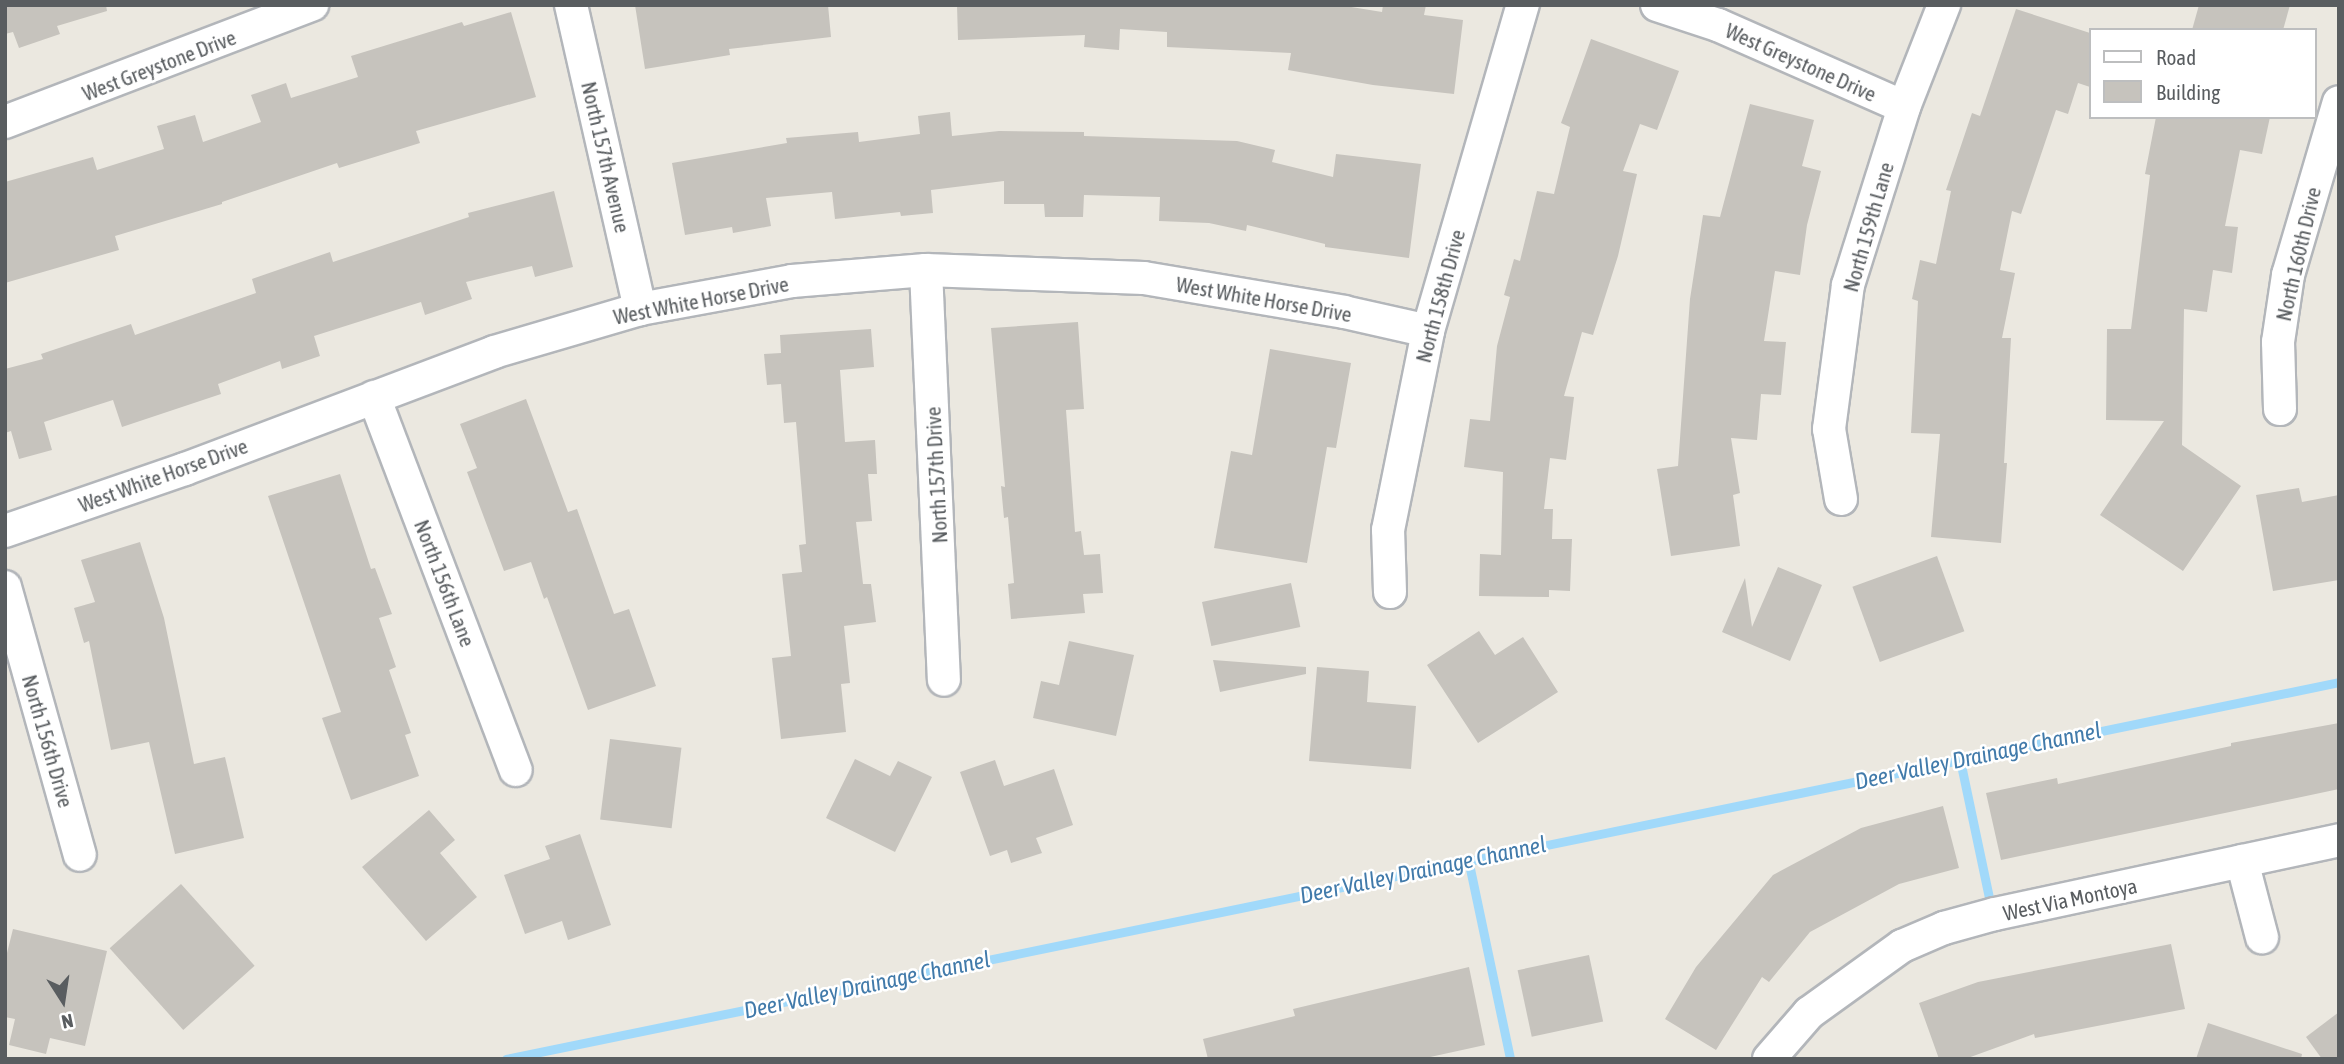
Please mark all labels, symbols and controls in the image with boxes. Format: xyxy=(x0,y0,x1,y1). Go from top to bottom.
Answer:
street label: West Greystone Drive xyxy=(1722,17,1880,107)
street label: West Greystone Drive xyxy=(79,24,239,106)
legend xyxy=(2088,28,2316,119)
text: Road xyxy=(2156,45,2196,69)
street label: North 157th Avenue xyxy=(576,79,636,235)
text: Building xyxy=(2156,80,2220,104)
street label: North 159th Lane xyxy=(1837,159,1899,295)
street label: North 160th Drive xyxy=(2270,185,2326,323)
street label: North 158th Drive xyxy=(1410,227,1470,365)
street label: West White Horse Drive xyxy=(611,271,791,329)
street label: West White Horse Drive xyxy=(1174,271,1354,327)
street label: North 157th Drive xyxy=(920,406,952,544)
street label: West White Horse Drive xyxy=(75,433,251,517)
street label: North 156th Lane xyxy=(409,516,481,650)
street label: North 156th Drive xyxy=(17,672,79,810)
water label: Deer Valley Drainage Channel xyxy=(1852,716,2104,796)
water label: Deer Valley Drainage Channel xyxy=(1297,830,1549,910)
street label: West Via Montoya xyxy=(2001,873,2139,925)
water label: Deer Valley Drainage Channel xyxy=(741,945,993,1025)
north arrow xyxy=(28,966,98,1036)
text: N xyxy=(60,1010,75,1033)

